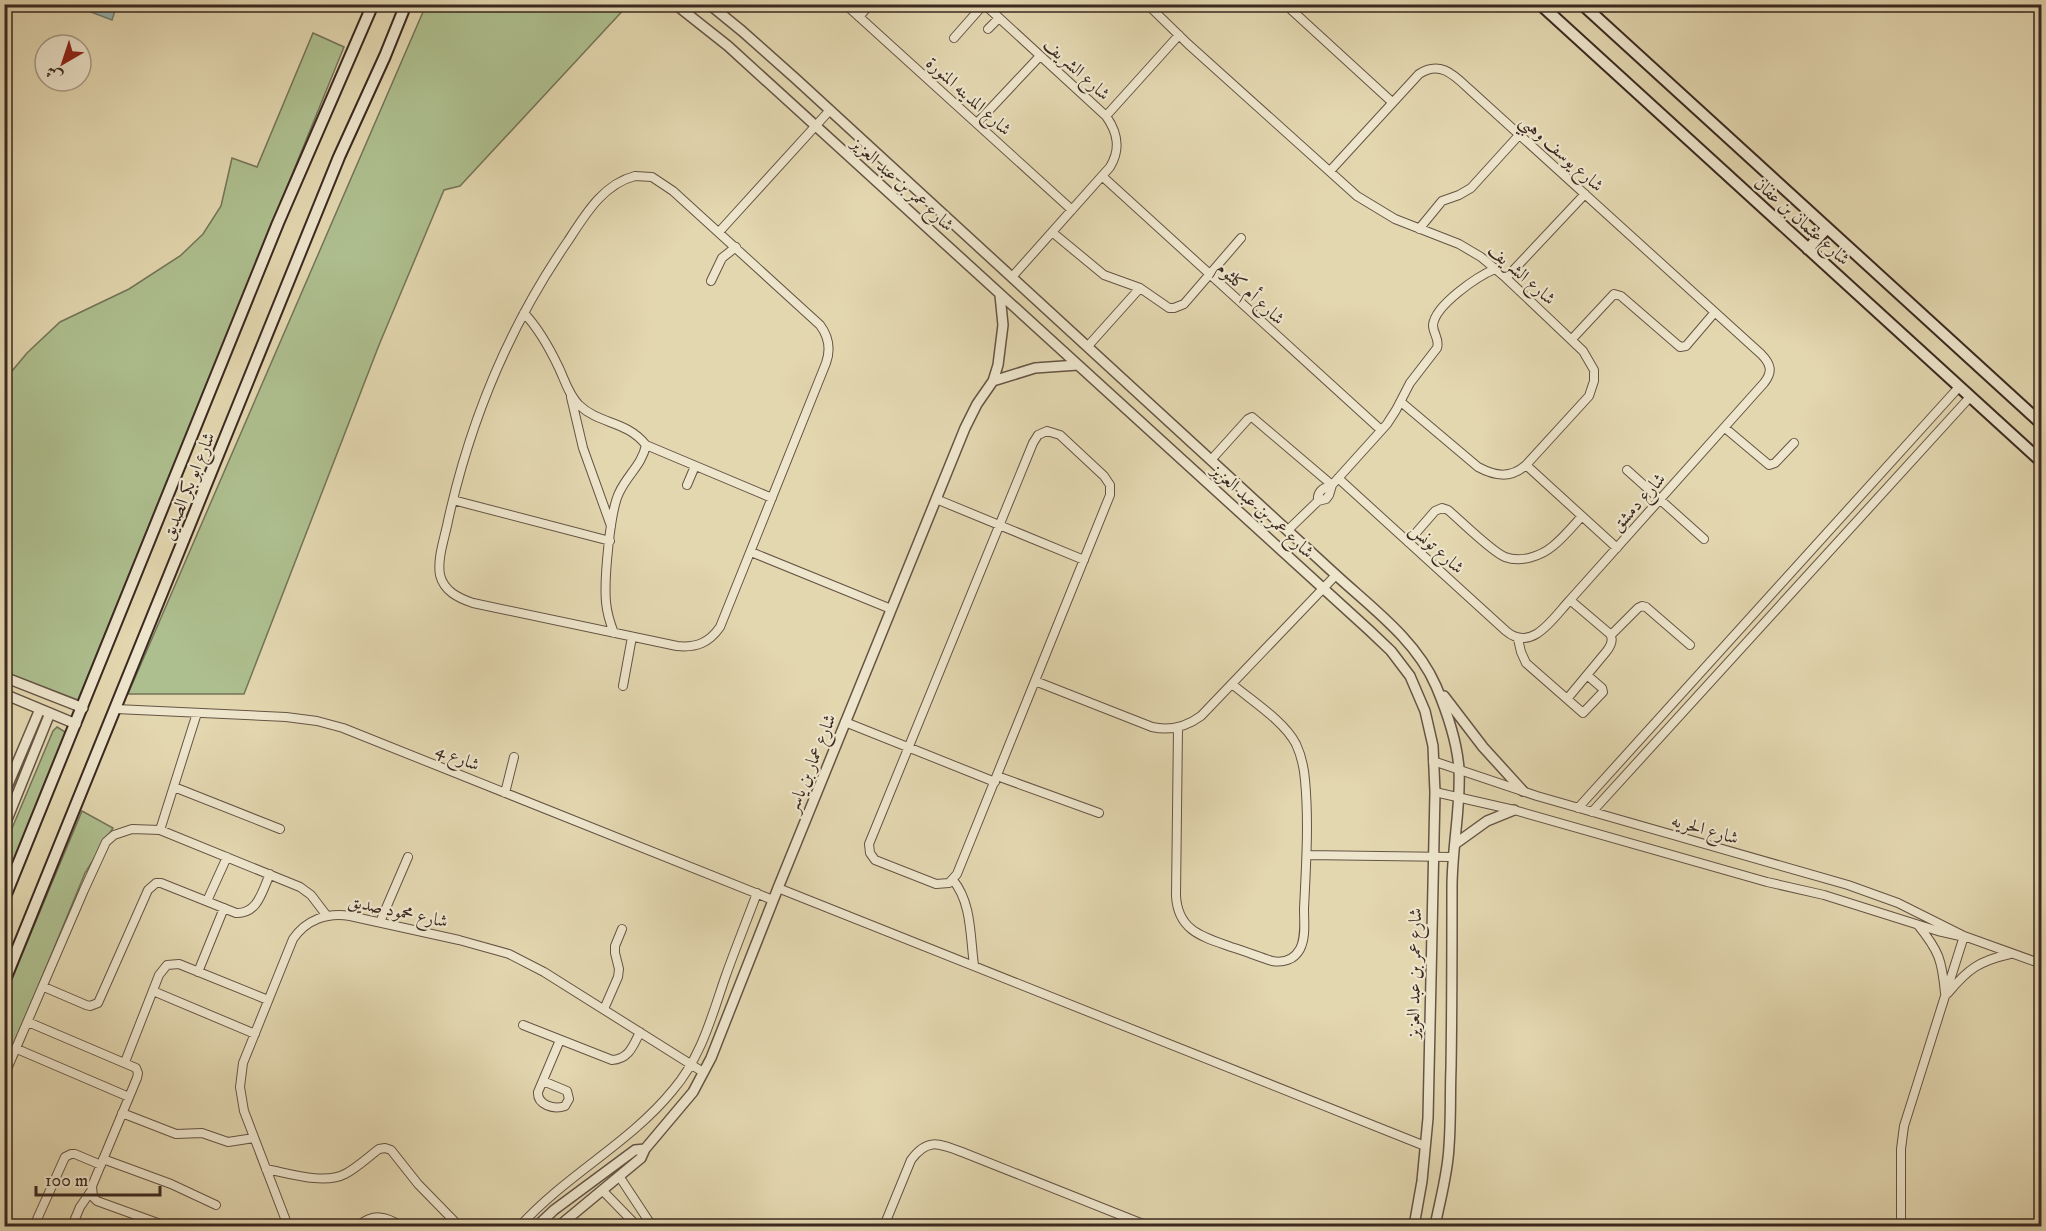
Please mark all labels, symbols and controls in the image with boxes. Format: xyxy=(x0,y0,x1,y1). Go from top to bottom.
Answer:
north arrow xyxy=(33,33,93,93)
street label: شارع الشريف xyxy=(1036,34,1114,108)
street label: شارع المدينه المنورة xyxy=(919,53,1016,143)
text: ش xyxy=(42,61,67,87)
street label: شارع يوسف وهبي xyxy=(1511,110,1608,201)
street label: شارع عمر بن عبد العزيز xyxy=(843,132,958,239)
street label: شارع عثمان بن عفان xyxy=(1747,173,1854,273)
street label: شارع الشريف xyxy=(1481,239,1560,312)
street label: شارع أم كلثوم xyxy=(1209,255,1291,333)
street label: شارع ابو بكر الصديق xyxy=(157,429,223,545)
street label: شارع عمر بن عبد العزيز xyxy=(1203,459,1318,566)
street label: شارع دمشق xyxy=(1607,469,1673,539)
street label: شارع تونس xyxy=(1402,518,1468,581)
street label: شارع عمار بن ياسر xyxy=(782,711,844,819)
street label: شارع 4 xyxy=(431,739,483,779)
street label: شارع الحريه xyxy=(1668,810,1741,853)
street label: شارع محمود صديق xyxy=(345,891,450,936)
street label: شارع عمر بن عبد العزيز xyxy=(1403,908,1430,1040)
scale bar xyxy=(36,1159,160,1197)
text: 100 m xyxy=(45,1170,88,1192)

